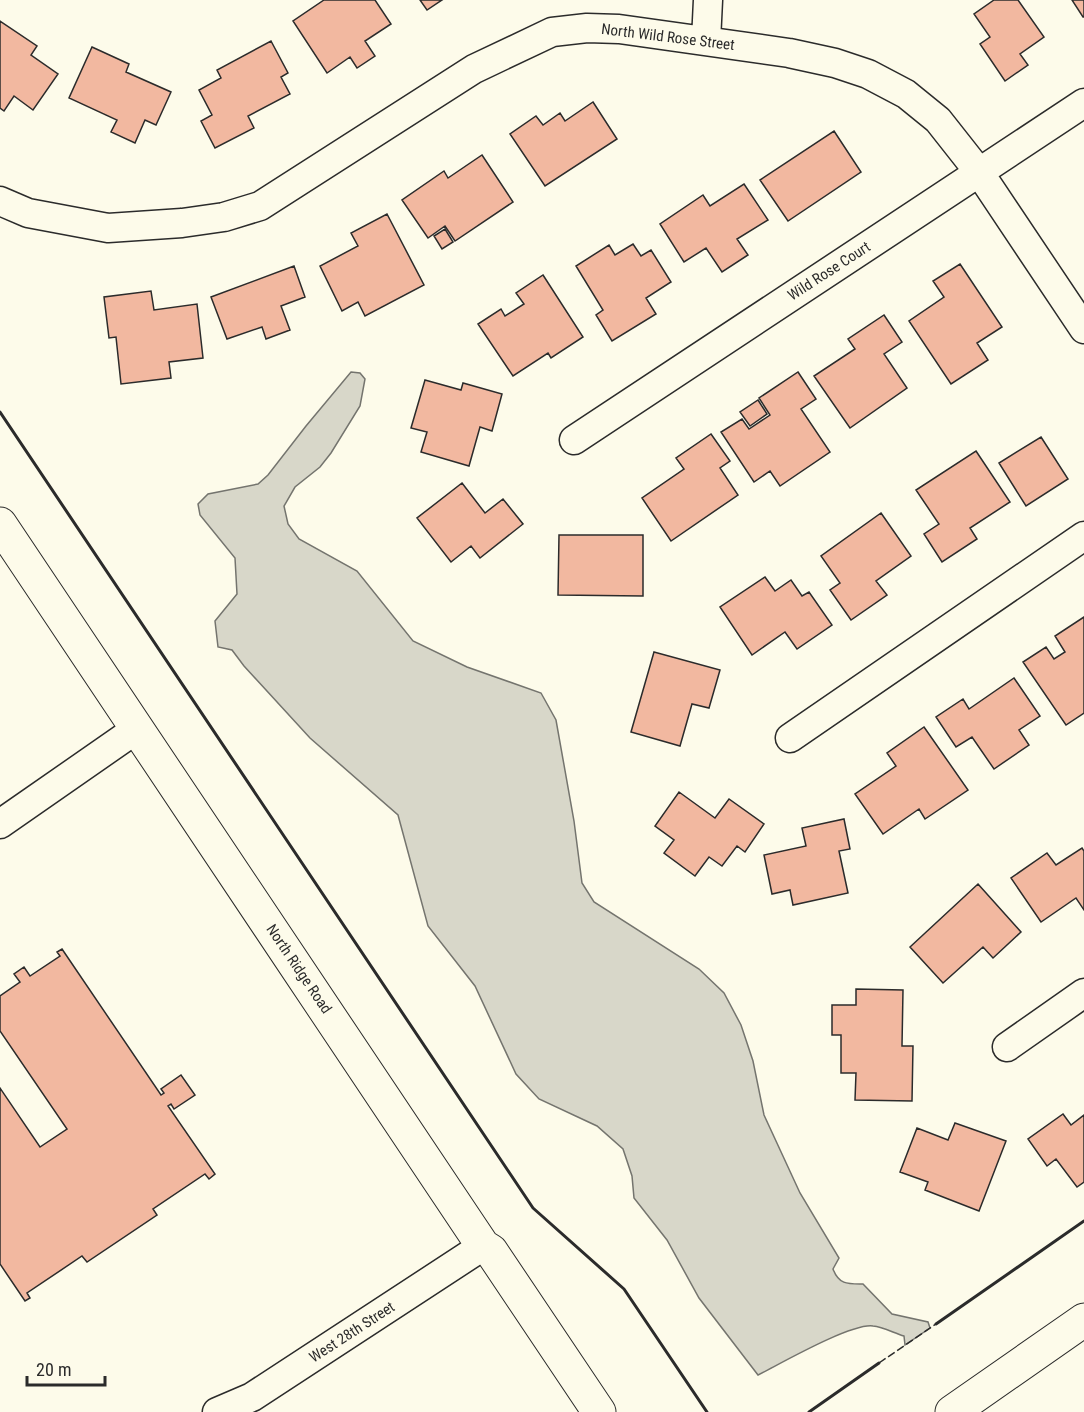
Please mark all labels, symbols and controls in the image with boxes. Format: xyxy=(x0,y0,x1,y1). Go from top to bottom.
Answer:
street label: North Wild Rose Street xyxy=(600,20,736,54)
street label: Wild Rose Court xyxy=(784,238,874,304)
street label: North Ridge Road xyxy=(263,921,335,1017)
street label: West 28th Street xyxy=(306,1298,398,1366)
scale bar xyxy=(27,1349,105,1387)
text: 20 m xyxy=(36,1359,71,1380)

